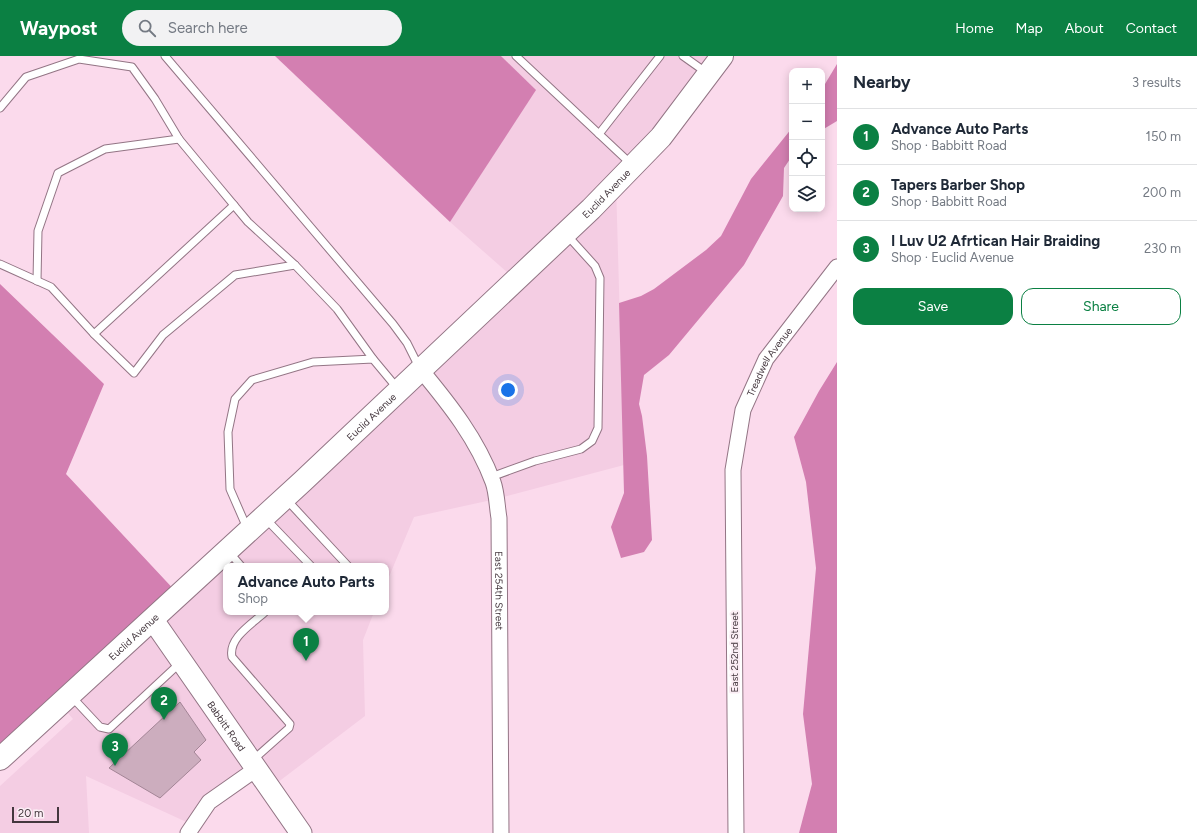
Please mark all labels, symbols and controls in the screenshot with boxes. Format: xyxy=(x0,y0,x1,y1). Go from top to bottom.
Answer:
search box xyxy=(122,10,402,46)
text: Waypost xyxy=(20,17,98,40)
icon: search xyxy=(136,17,158,39)
text: Search here xyxy=(168,19,248,37)
text: Home xyxy=(955,20,994,37)
text: Map xyxy=(1016,20,1043,37)
text: About xyxy=(1065,20,1104,37)
text: Contact xyxy=(1126,20,1177,37)
map controls xyxy=(789,68,825,212)
button: + xyxy=(789,68,825,104)
text: Nearby xyxy=(853,72,911,92)
text: 3 results xyxy=(1132,75,1181,90)
button: − xyxy=(789,104,825,140)
text: Advance Auto Parts xyxy=(891,120,1028,138)
text: 1 xyxy=(863,129,869,144)
text: 150 m xyxy=(1146,129,1181,144)
text: Shop · Babbitt Road xyxy=(891,138,1007,153)
button: locate xyxy=(789,140,825,176)
street label: Euclid Avenue xyxy=(579,166,633,221)
button: layers xyxy=(789,176,825,212)
text: Tapers Barber Shop xyxy=(891,176,1025,194)
text: 2 xyxy=(862,185,870,200)
text: 200 m xyxy=(1143,185,1181,200)
text: Shop · Babbitt Road xyxy=(891,194,1007,209)
text: I Luv U2 Afrtican Hair Braiding xyxy=(891,232,1100,250)
text: 3 xyxy=(862,241,870,256)
text: 230 m xyxy=(1144,241,1181,256)
text: Shop · Euclid Avenue xyxy=(891,250,1014,265)
button: Save xyxy=(853,288,1013,325)
button: Share xyxy=(1021,288,1181,325)
street label: Treadwell Avenue xyxy=(744,324,795,398)
your location xyxy=(498,380,518,400)
street label: Euclid Avenue xyxy=(344,390,399,443)
street label: East 254th Street xyxy=(493,551,506,631)
popup xyxy=(223,563,389,615)
text: Advance Auto Parts xyxy=(237,573,375,591)
text: Shop xyxy=(237,591,268,606)
street label: Euclid Avenue xyxy=(106,610,162,663)
street label: East 252nd Street xyxy=(728,611,741,692)
pin: 1 xyxy=(293,628,319,661)
pin: 2 xyxy=(151,687,177,720)
street label: Babbitt Road xyxy=(205,698,249,754)
pin: 3 xyxy=(102,733,128,766)
scale bar xyxy=(12,805,59,824)
text: 20 m xyxy=(18,807,43,820)

